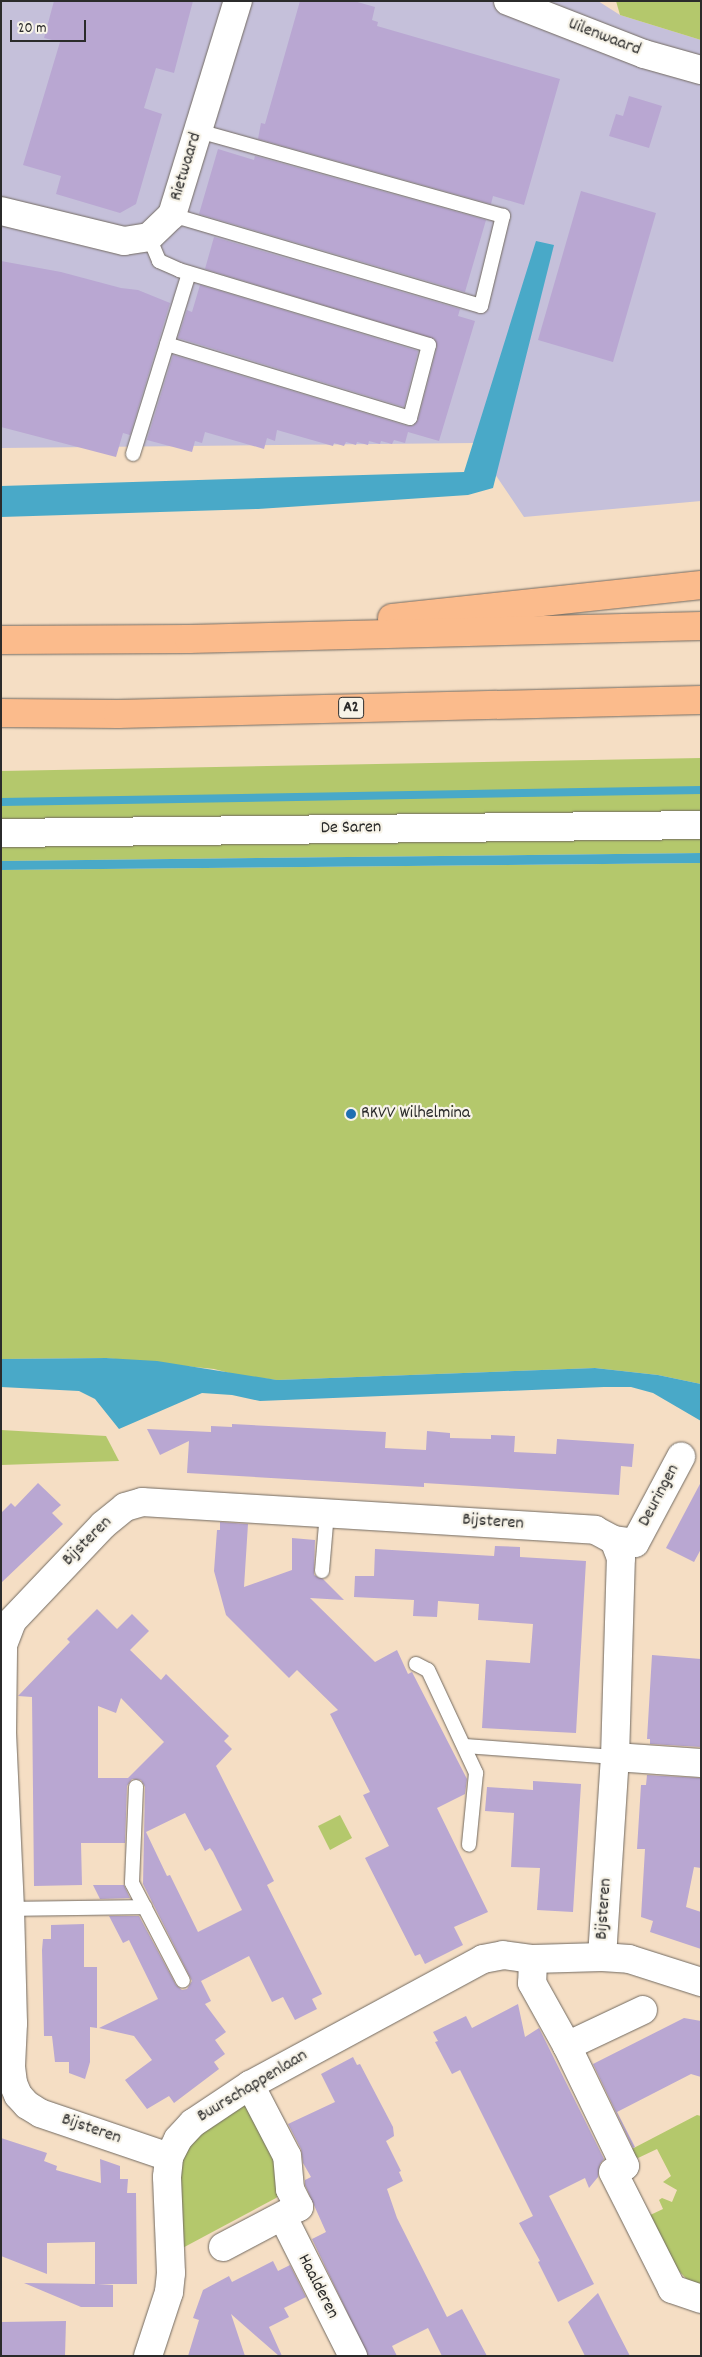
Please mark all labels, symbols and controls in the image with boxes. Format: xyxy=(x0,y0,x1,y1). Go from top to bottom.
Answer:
scale bar xyxy=(12,10,89,42)
street label: Uilenwaard xyxy=(565,14,643,62)
text: 20 m xyxy=(18,18,46,40)
street label: Rietwaard xyxy=(166,130,208,204)
road number: A2 xyxy=(337,694,365,721)
street label: De Saren xyxy=(321,818,381,840)
place label: RKVV Wilhelmina xyxy=(361,1103,470,1125)
marker: RKVV Wilhelmina xyxy=(345,1108,357,1120)
street label: Deuringen xyxy=(635,1461,685,1531)
street label: Bijsteren xyxy=(462,1510,524,1536)
street label: Bijsteren xyxy=(59,1513,117,1571)
street label: Bijsteren xyxy=(592,1878,618,1940)
street label: Buurschappenlaan xyxy=(194,2046,312,2128)
street label: Bijsteren xyxy=(58,2110,124,2150)
street label: Haalderen xyxy=(292,2251,342,2323)

